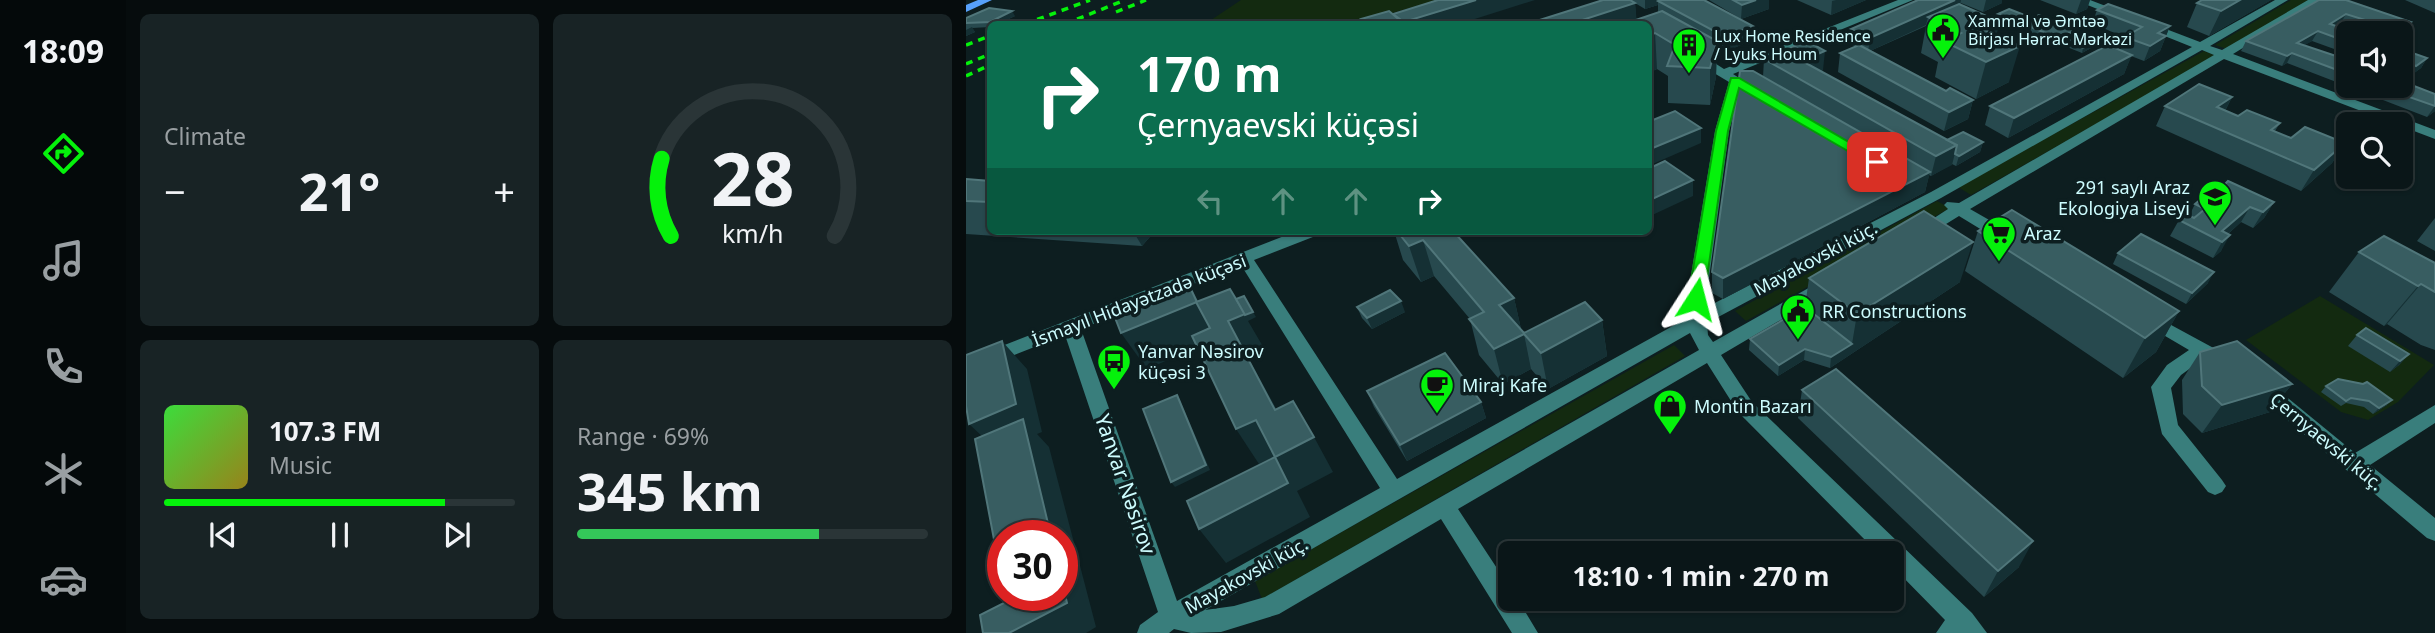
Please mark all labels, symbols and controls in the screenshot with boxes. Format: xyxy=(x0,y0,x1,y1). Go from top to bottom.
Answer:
place label: Xammal və Əmtəə Birjası Hərrac Mərkəzi xyxy=(1968,10,2132,50)
public building icon: Xammal və Əmtəə Birjası Hərrac Mərkəzi xyxy=(1924,11,1962,60)
map controls xyxy=(2336,21,2413,189)
button: sound xyxy=(2336,21,2413,98)
place label: Lux Home Residence / Lyuks Houm xyxy=(1714,25,1871,65)
building icon: Lux Home Residence / Lyuks Houm xyxy=(1670,26,1708,75)
text: 18:09 xyxy=(22,29,104,72)
text: 170 m xyxy=(1137,40,1282,106)
icon: right xyxy=(1022,49,1113,140)
text: Çernyaevski küçəsi xyxy=(1137,103,1419,146)
button: search xyxy=(2336,112,2413,189)
text: Climate xyxy=(164,120,246,152)
text: 28 xyxy=(711,128,794,227)
icon: directions xyxy=(39,129,88,178)
pin xyxy=(1847,132,1907,192)
icon: arrive xyxy=(1858,143,1896,181)
text: 21° xyxy=(299,155,380,226)
text: − xyxy=(164,165,186,217)
text: + xyxy=(493,165,515,217)
place label: 291 saylı Araz Ekologiya Liseyi xyxy=(2058,175,2190,220)
school or university icon: 291 saylı Araz Ekologiya Liseyi xyxy=(2196,178,2234,227)
icon: left xyxy=(1191,182,1229,220)
icon: ahead xyxy=(1264,182,1302,220)
icon: ahead xyxy=(1337,182,1375,220)
icon: right xyxy=(1410,182,1448,220)
supermarket icon: Araz xyxy=(1980,214,2018,263)
street label: Mayakovski küç. xyxy=(1749,215,1881,301)
text: km/h xyxy=(722,216,783,250)
place label: Araz xyxy=(2024,221,2061,245)
icon: music xyxy=(39,236,88,285)
street label: İsmayıl Hidayətzadə küçəsi xyxy=(1029,248,1249,352)
position arrow xyxy=(1659,262,1733,336)
public building icon: RR Constructions xyxy=(1779,292,1817,341)
place label: RR Constructions xyxy=(1822,299,1967,323)
place label: Yanvar Nəsirov küçəsi 3 xyxy=(1138,339,1265,384)
icon: phone xyxy=(39,342,88,391)
bus stop icon: Yanvar Nəsirov küçəsi 3 xyxy=(1095,342,1133,391)
cafe icon: Miraj Kafe xyxy=(1418,366,1456,415)
place label: Miraj Kafe xyxy=(1462,373,1547,397)
shop icon: Montin Bazarı xyxy=(1651,387,1689,436)
street label: Çernyaevski küç. xyxy=(2266,387,2388,495)
place label: Montin Bazarı xyxy=(1694,394,1812,418)
street label: Yanvar Nəsirov xyxy=(1089,410,1163,558)
text: 107.3 FM xyxy=(269,413,381,449)
text: Range · 69% xyxy=(577,420,709,452)
icon: climate xyxy=(39,449,88,498)
text: Music xyxy=(269,449,332,481)
text: 345 km xyxy=(577,455,763,526)
icon: previous xyxy=(204,516,242,554)
icon: pause xyxy=(321,516,359,554)
icon: next xyxy=(438,516,476,554)
speed limit sign: 30 xyxy=(987,520,1078,611)
street label: Mayakovski küç. xyxy=(1180,531,1312,619)
icon: car xyxy=(39,555,88,604)
text: 18:10 · 1 min · 270 m xyxy=(1573,558,1829,594)

